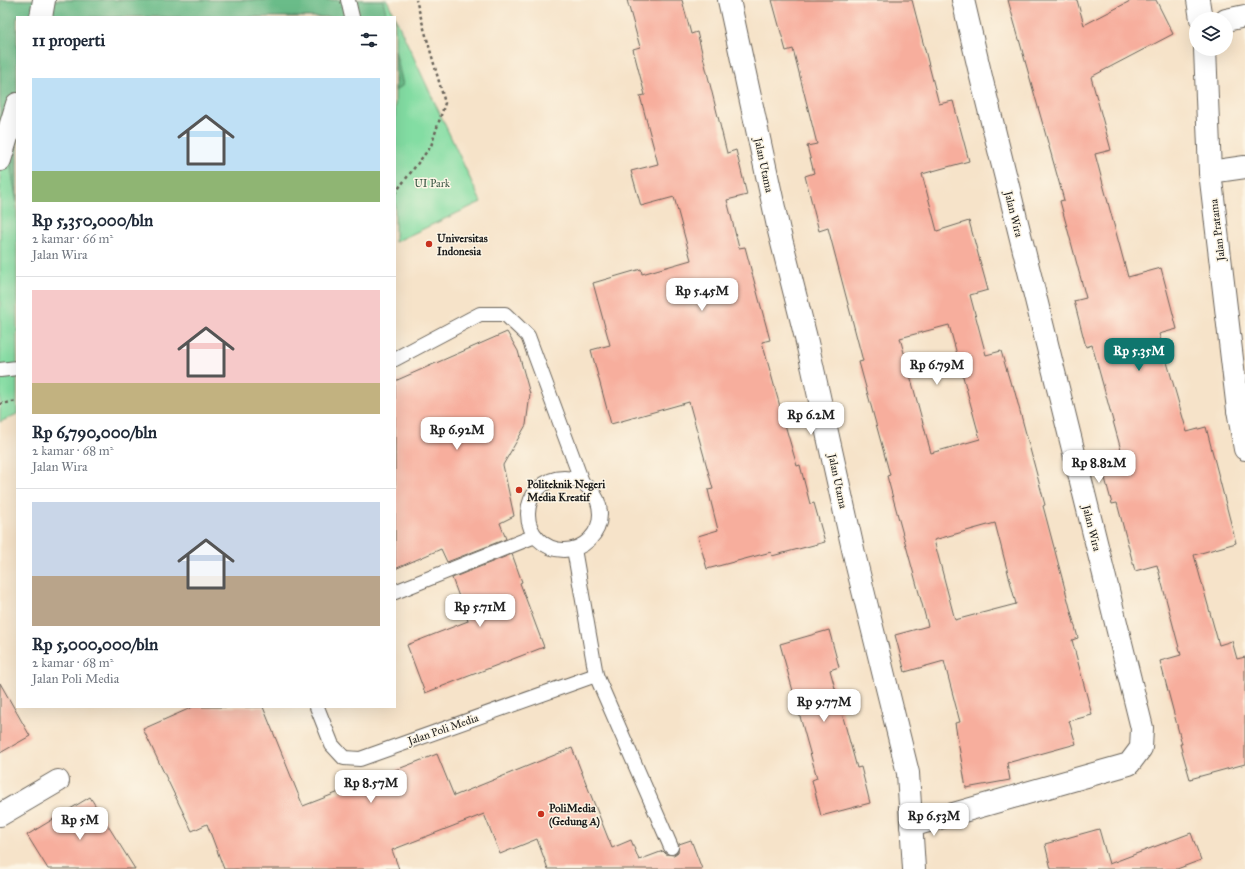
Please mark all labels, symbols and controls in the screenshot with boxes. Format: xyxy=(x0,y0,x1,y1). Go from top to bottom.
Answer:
map controls xyxy=(1189,12,1233,56)
button: layers xyxy=(1189,12,1233,56)
icon: filters xyxy=(358,29,380,51)
text: 11 properti xyxy=(32,30,105,51)
icon: home xyxy=(170,104,242,176)
street label: Jalan Utama xyxy=(750,136,776,194)
park label: UI Park xyxy=(414,177,451,190)
street label: Jalan Wira xyxy=(1000,189,1026,239)
street label: Jalan Pratama xyxy=(1207,198,1229,263)
text: Rp 5,350,000/bln xyxy=(32,210,153,231)
text: 2 kamar · 66 m² xyxy=(32,231,113,247)
place label: Universitas Indonesia xyxy=(437,232,488,258)
marker: Universitas Indonesia xyxy=(424,239,434,249)
text: Jalan Wira xyxy=(32,247,88,263)
pin: Rp 5.45M xyxy=(661,278,743,312)
text: Rp 5.45M xyxy=(675,283,729,299)
icon: home xyxy=(170,316,242,388)
pin: Rp 5.35M xyxy=(1098,338,1180,372)
text: Rp 5.35M xyxy=(1113,343,1165,359)
pin: Rp 6.79M xyxy=(896,352,978,386)
text: Rp 6.79M xyxy=(910,357,964,373)
pin: Rp 6.2M xyxy=(774,402,848,436)
text: Rp 6.2M xyxy=(787,407,835,423)
pin: Rp 6.92M xyxy=(416,417,498,451)
text: Rp 6,790,000/bln xyxy=(32,422,157,443)
text: Rp 6.92M xyxy=(430,422,484,438)
text: 2 kamar · 68 m² xyxy=(32,443,114,459)
pin: Rp 8.82M xyxy=(1058,450,1140,484)
street label: Jalan Utama xyxy=(824,452,850,510)
text: Rp 8.82M xyxy=(1072,455,1126,471)
text: Jalan Wira xyxy=(32,459,88,475)
place label: Politeknik Negeri Media Kreatif xyxy=(527,478,606,504)
marker: Politeknik Negeri Media Kreatif xyxy=(514,485,524,495)
street label: Jalan Wira xyxy=(1078,503,1104,553)
icon: home xyxy=(170,528,242,600)
pin: Rp 5.71M xyxy=(439,594,521,628)
text: Rp 5.71M xyxy=(454,599,506,615)
text: Rp 5,000,000/bln xyxy=(32,634,158,655)
text: 2 kamar · 68 m² xyxy=(32,655,114,671)
text: Jalan Poli Media xyxy=(32,671,119,687)
pin: Rp 9.77M xyxy=(783,689,865,723)
text: Rp 9.77M xyxy=(797,694,851,710)
street label: Jalan Poli Media xyxy=(405,711,481,749)
pin: Rp 8.57M xyxy=(330,770,412,804)
text: Rp 8.57M xyxy=(344,775,398,791)
place label: PoliMedia (Gedung A) xyxy=(549,802,600,829)
pin: Rp 6.53M xyxy=(893,803,975,837)
pin: Rp 5M xyxy=(52,807,108,841)
text: Rp 6.53M xyxy=(908,808,960,824)
marker: PoliMedia (Gedung A) xyxy=(536,809,546,819)
text: Rp 5M xyxy=(61,812,99,828)

